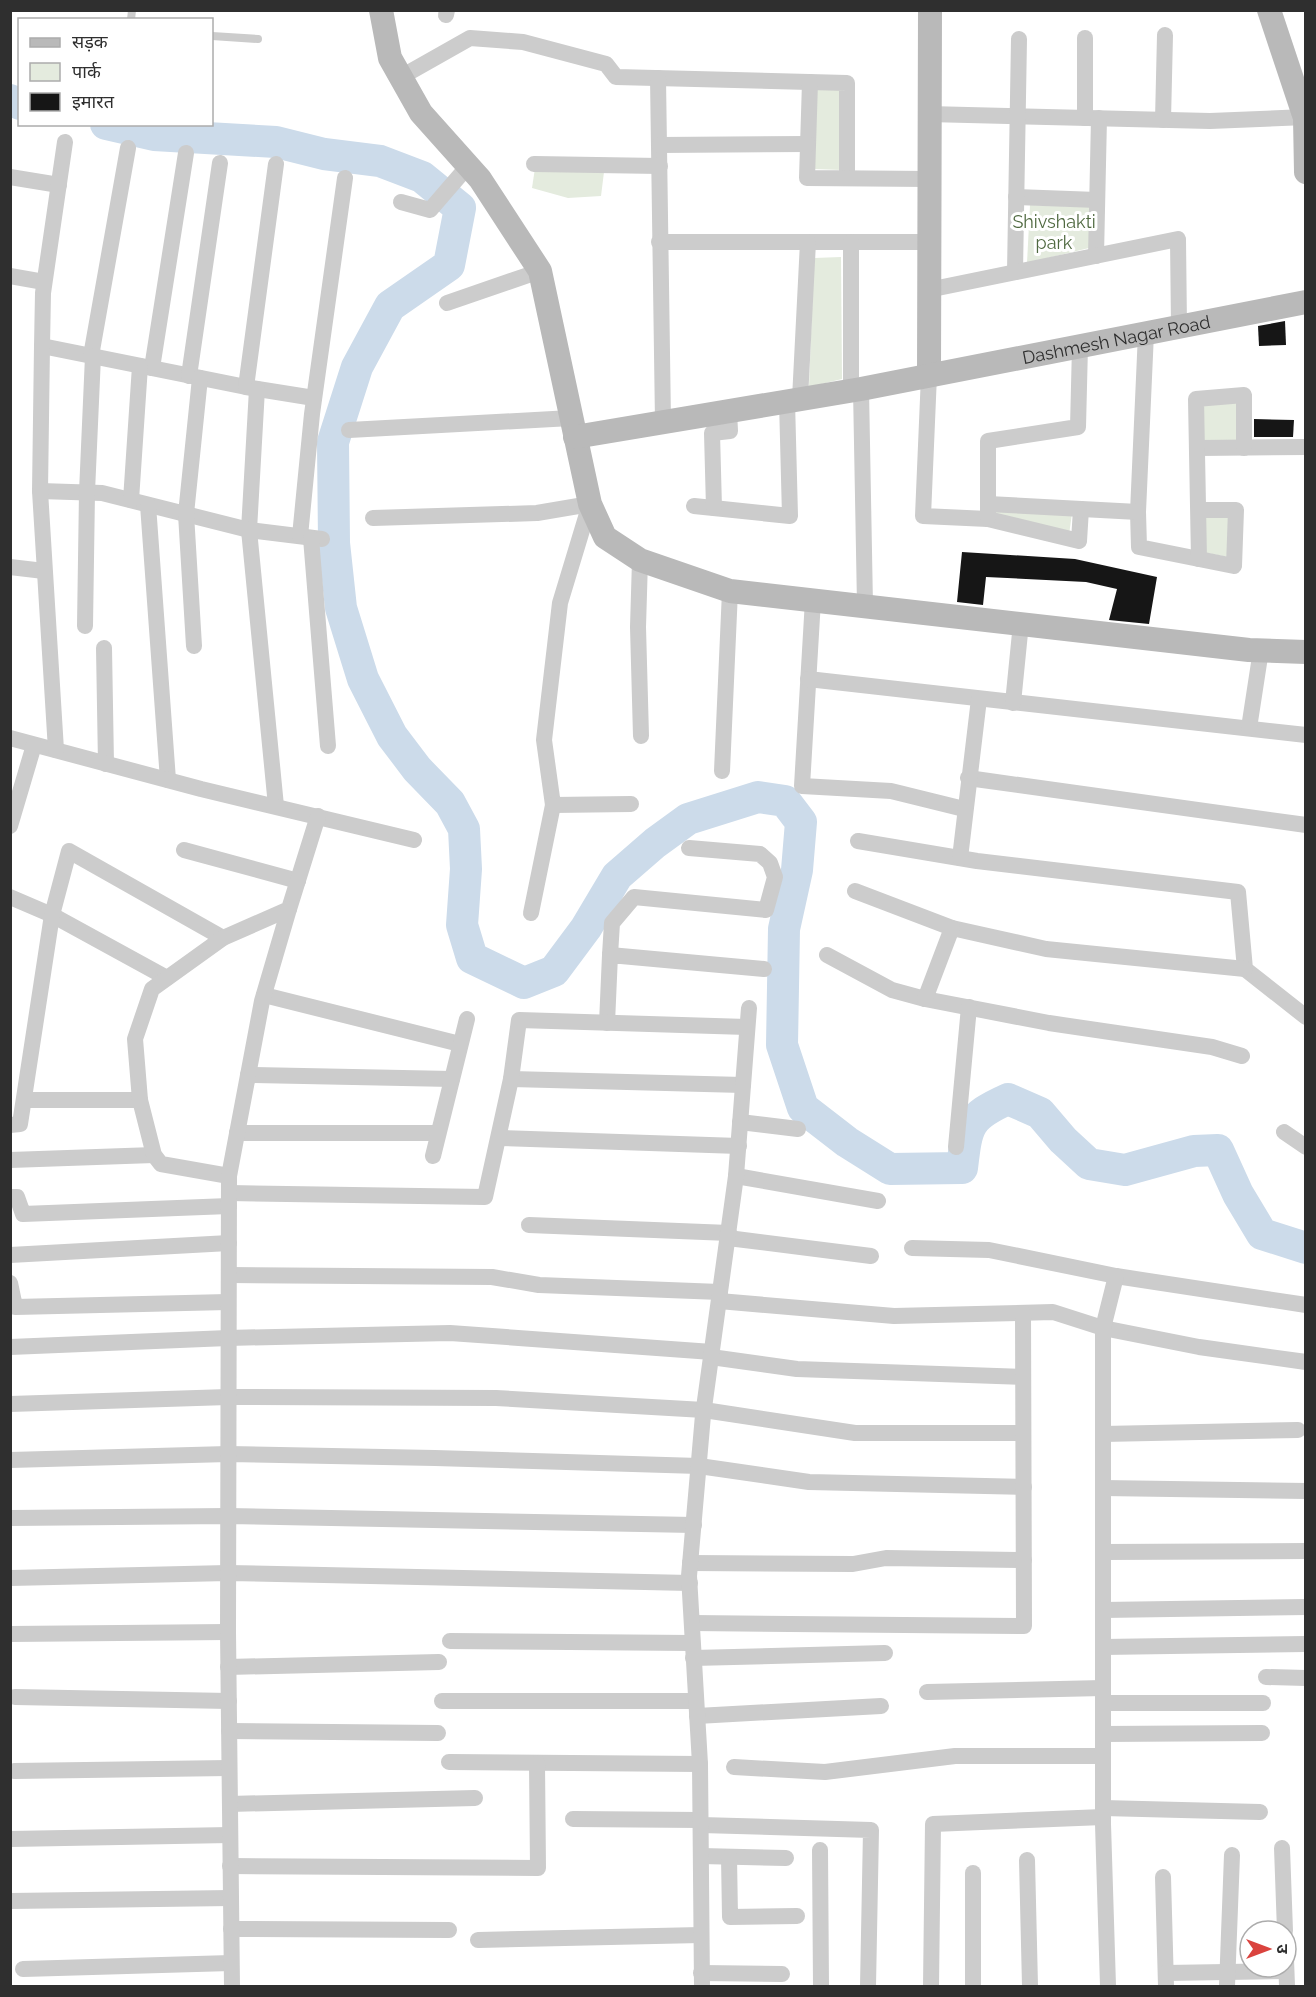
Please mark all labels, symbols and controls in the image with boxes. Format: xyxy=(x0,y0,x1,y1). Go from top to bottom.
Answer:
legend xyxy=(18,18,213,126)
text: सड़क xyxy=(72,31,109,52)
text: पार्क xyxy=(72,61,102,82)
text: इमारत xyxy=(72,91,115,112)
park label: Shivshakti park xyxy=(1012,211,1096,253)
street label: Dashmesh Nagar Road xyxy=(1020,310,1212,368)
north arrow xyxy=(1238,1919,1298,1979)
text: उ xyxy=(1273,1944,1292,1954)

